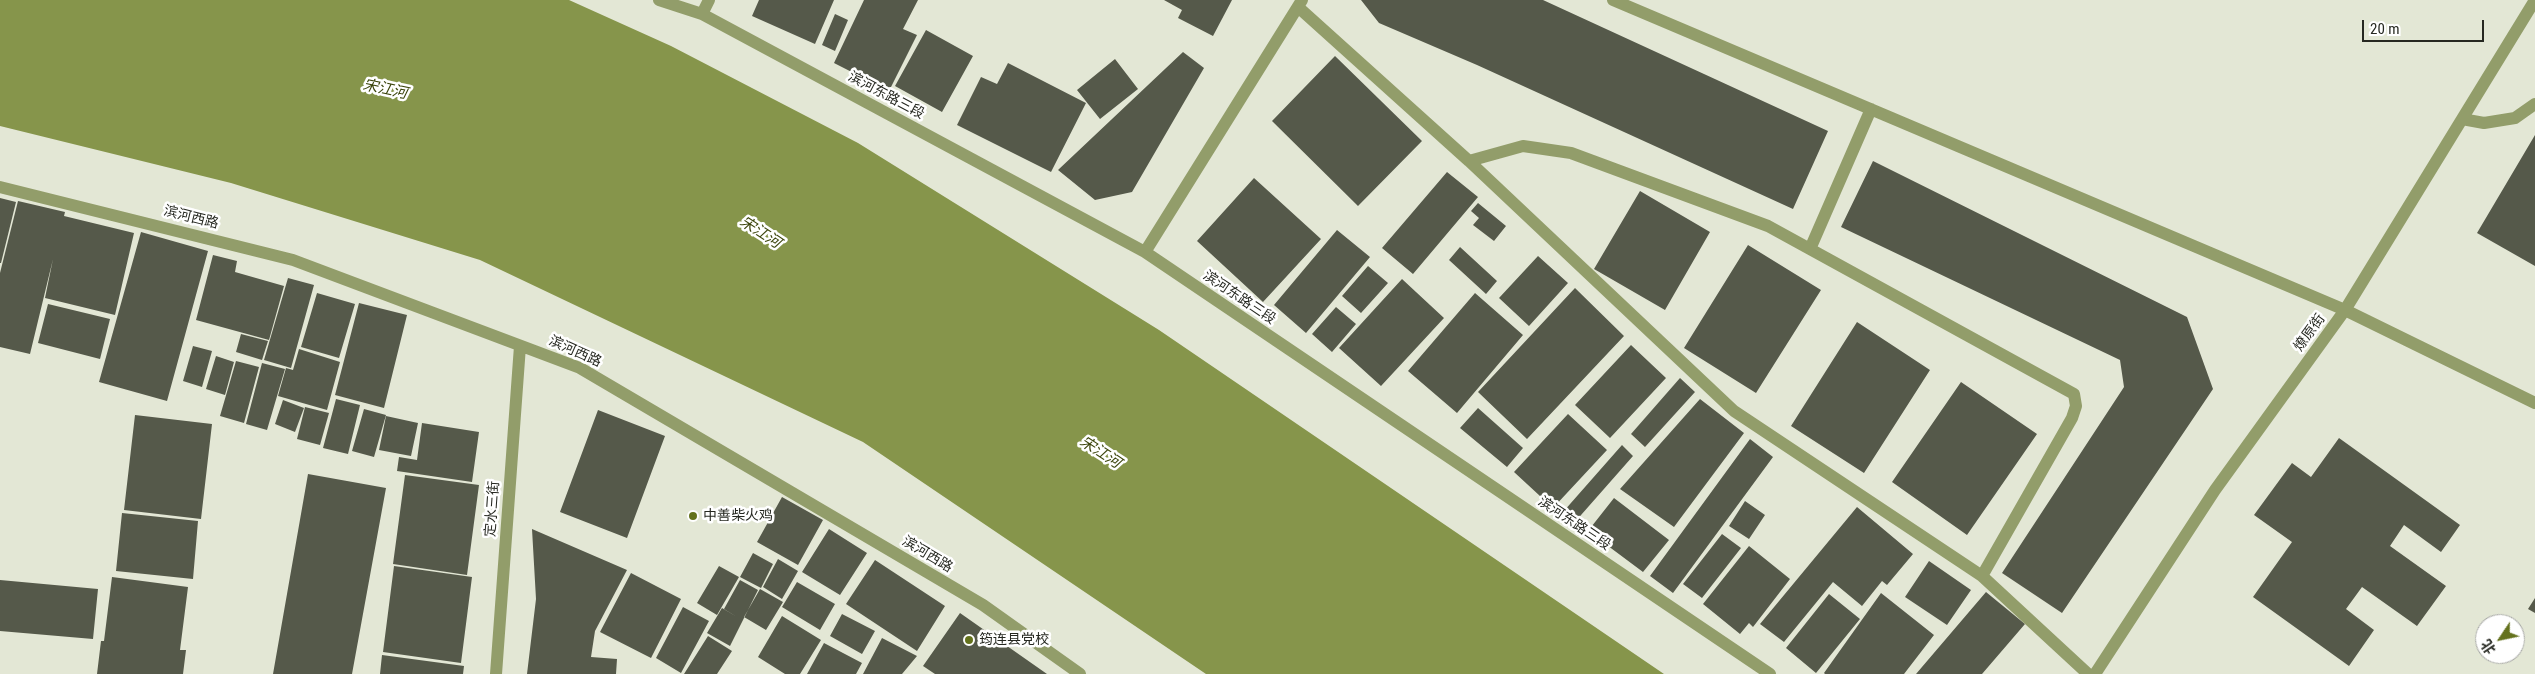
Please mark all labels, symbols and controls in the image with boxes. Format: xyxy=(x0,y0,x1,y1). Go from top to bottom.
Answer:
scale bar xyxy=(2365,10,2488,42)
text: 20 m xyxy=(2370,20,2400,38)
street label: 滨河东路三段 xyxy=(845,69,927,123)
water label: 宋江河 xyxy=(361,77,409,103)
street label: 滨河西路 xyxy=(162,203,220,233)
water label: 宋江河 xyxy=(736,213,784,253)
street label: 滨河东路三段 xyxy=(1199,268,1279,328)
street label: 燎原街 xyxy=(2291,311,2329,355)
street label: 滨河西路 xyxy=(546,333,604,371)
water label: 宋江河 xyxy=(1076,433,1124,473)
street label: 定水三街 xyxy=(483,480,503,538)
street label: 滨河东路三段 xyxy=(1534,494,1614,554)
place label: 中善柴火鸡 xyxy=(703,508,773,524)
marker: 中善柴火鸡 xyxy=(687,510,699,522)
street label: 滨河西路 xyxy=(899,533,955,577)
north arrow xyxy=(2475,614,2525,664)
place label: 筠连县党校 xyxy=(979,632,1049,648)
marker: 筠连县党校 xyxy=(963,634,975,646)
text: 北 xyxy=(2478,637,2499,657)

